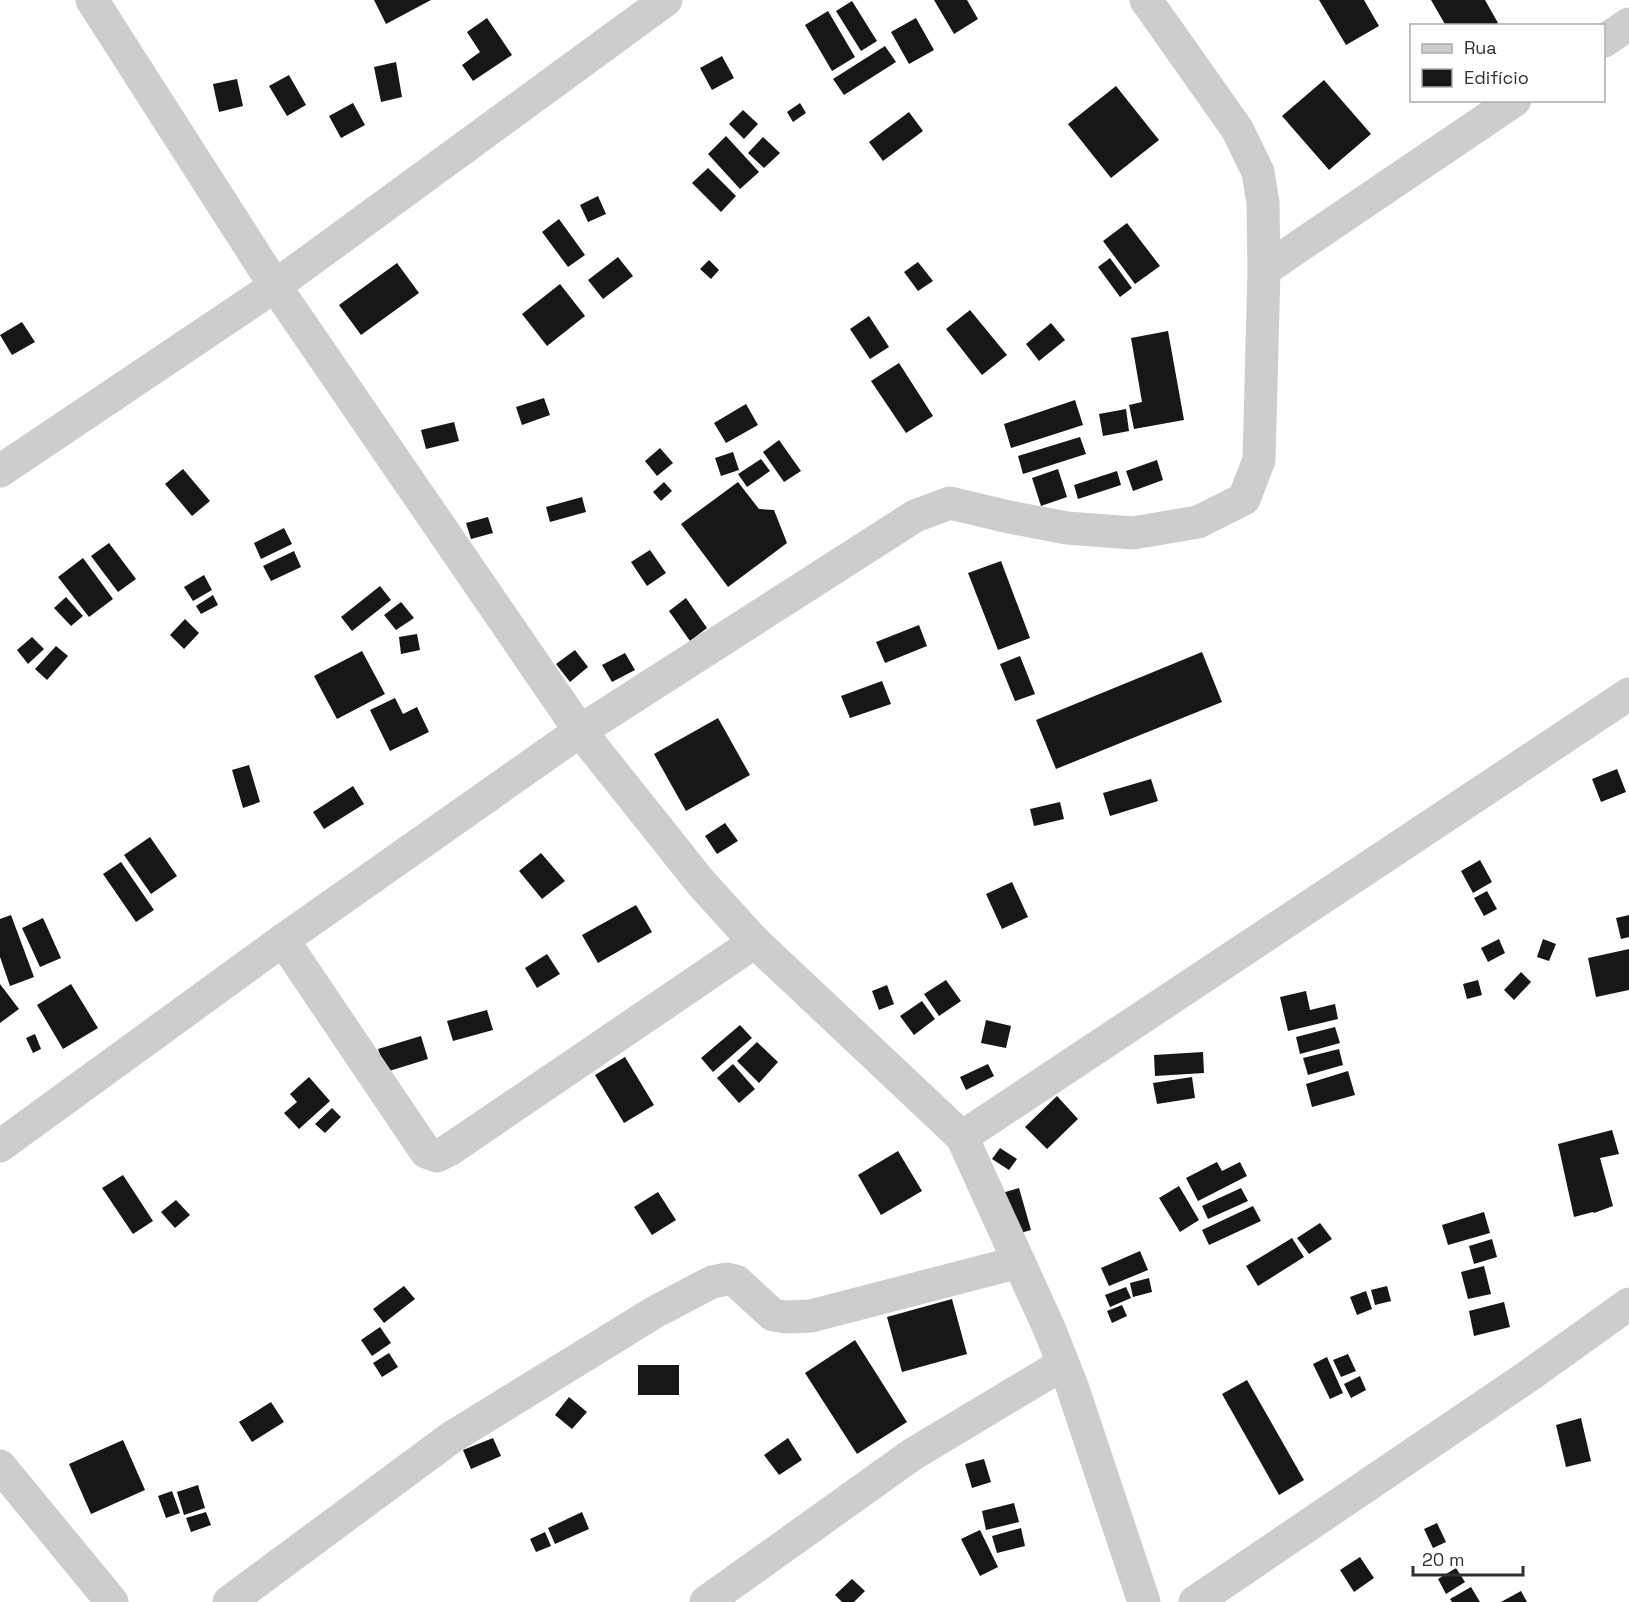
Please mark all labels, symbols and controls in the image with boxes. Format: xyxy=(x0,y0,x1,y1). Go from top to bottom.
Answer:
legend xyxy=(1410,24,1605,102)
text: Rua xyxy=(1464,36,1497,59)
text: Edifício xyxy=(1464,66,1529,89)
scale bar xyxy=(1413,1539,1522,1577)
text: 20 m xyxy=(1422,1548,1465,1571)

